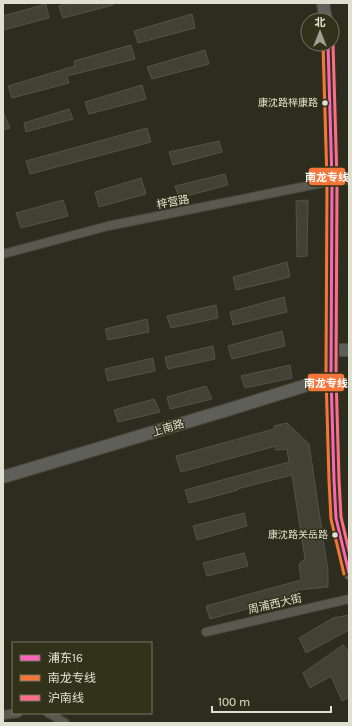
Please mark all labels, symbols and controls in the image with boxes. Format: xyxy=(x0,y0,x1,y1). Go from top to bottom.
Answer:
north arrow xyxy=(300,12,340,52)
text: 北 xyxy=(315,16,326,29)
place label: 康沈路梓康路 xyxy=(258,97,318,109)
marker: 康沈路梓康路 xyxy=(320,98,330,108)
line badge: 南龙专线 xyxy=(308,167,346,186)
text: 南龙专线 xyxy=(305,171,349,184)
street label: 梓营路 xyxy=(156,192,190,212)
line badge: 南龙专线 xyxy=(307,373,345,392)
text: 南龙专线 xyxy=(304,377,348,390)
street label: 上南路 xyxy=(150,417,186,439)
place label: 康沈路关岳路 xyxy=(268,529,328,541)
marker: 康沈路关岳路 xyxy=(330,530,340,540)
street label: 周浦西大街 xyxy=(247,591,303,617)
legend xyxy=(12,642,152,714)
text: 浦东16 xyxy=(48,651,83,665)
text: 南龙专线 xyxy=(48,671,96,685)
scale bar xyxy=(212,688,331,714)
text: 沪南线 xyxy=(48,691,84,705)
text: 100 m xyxy=(218,695,250,709)

